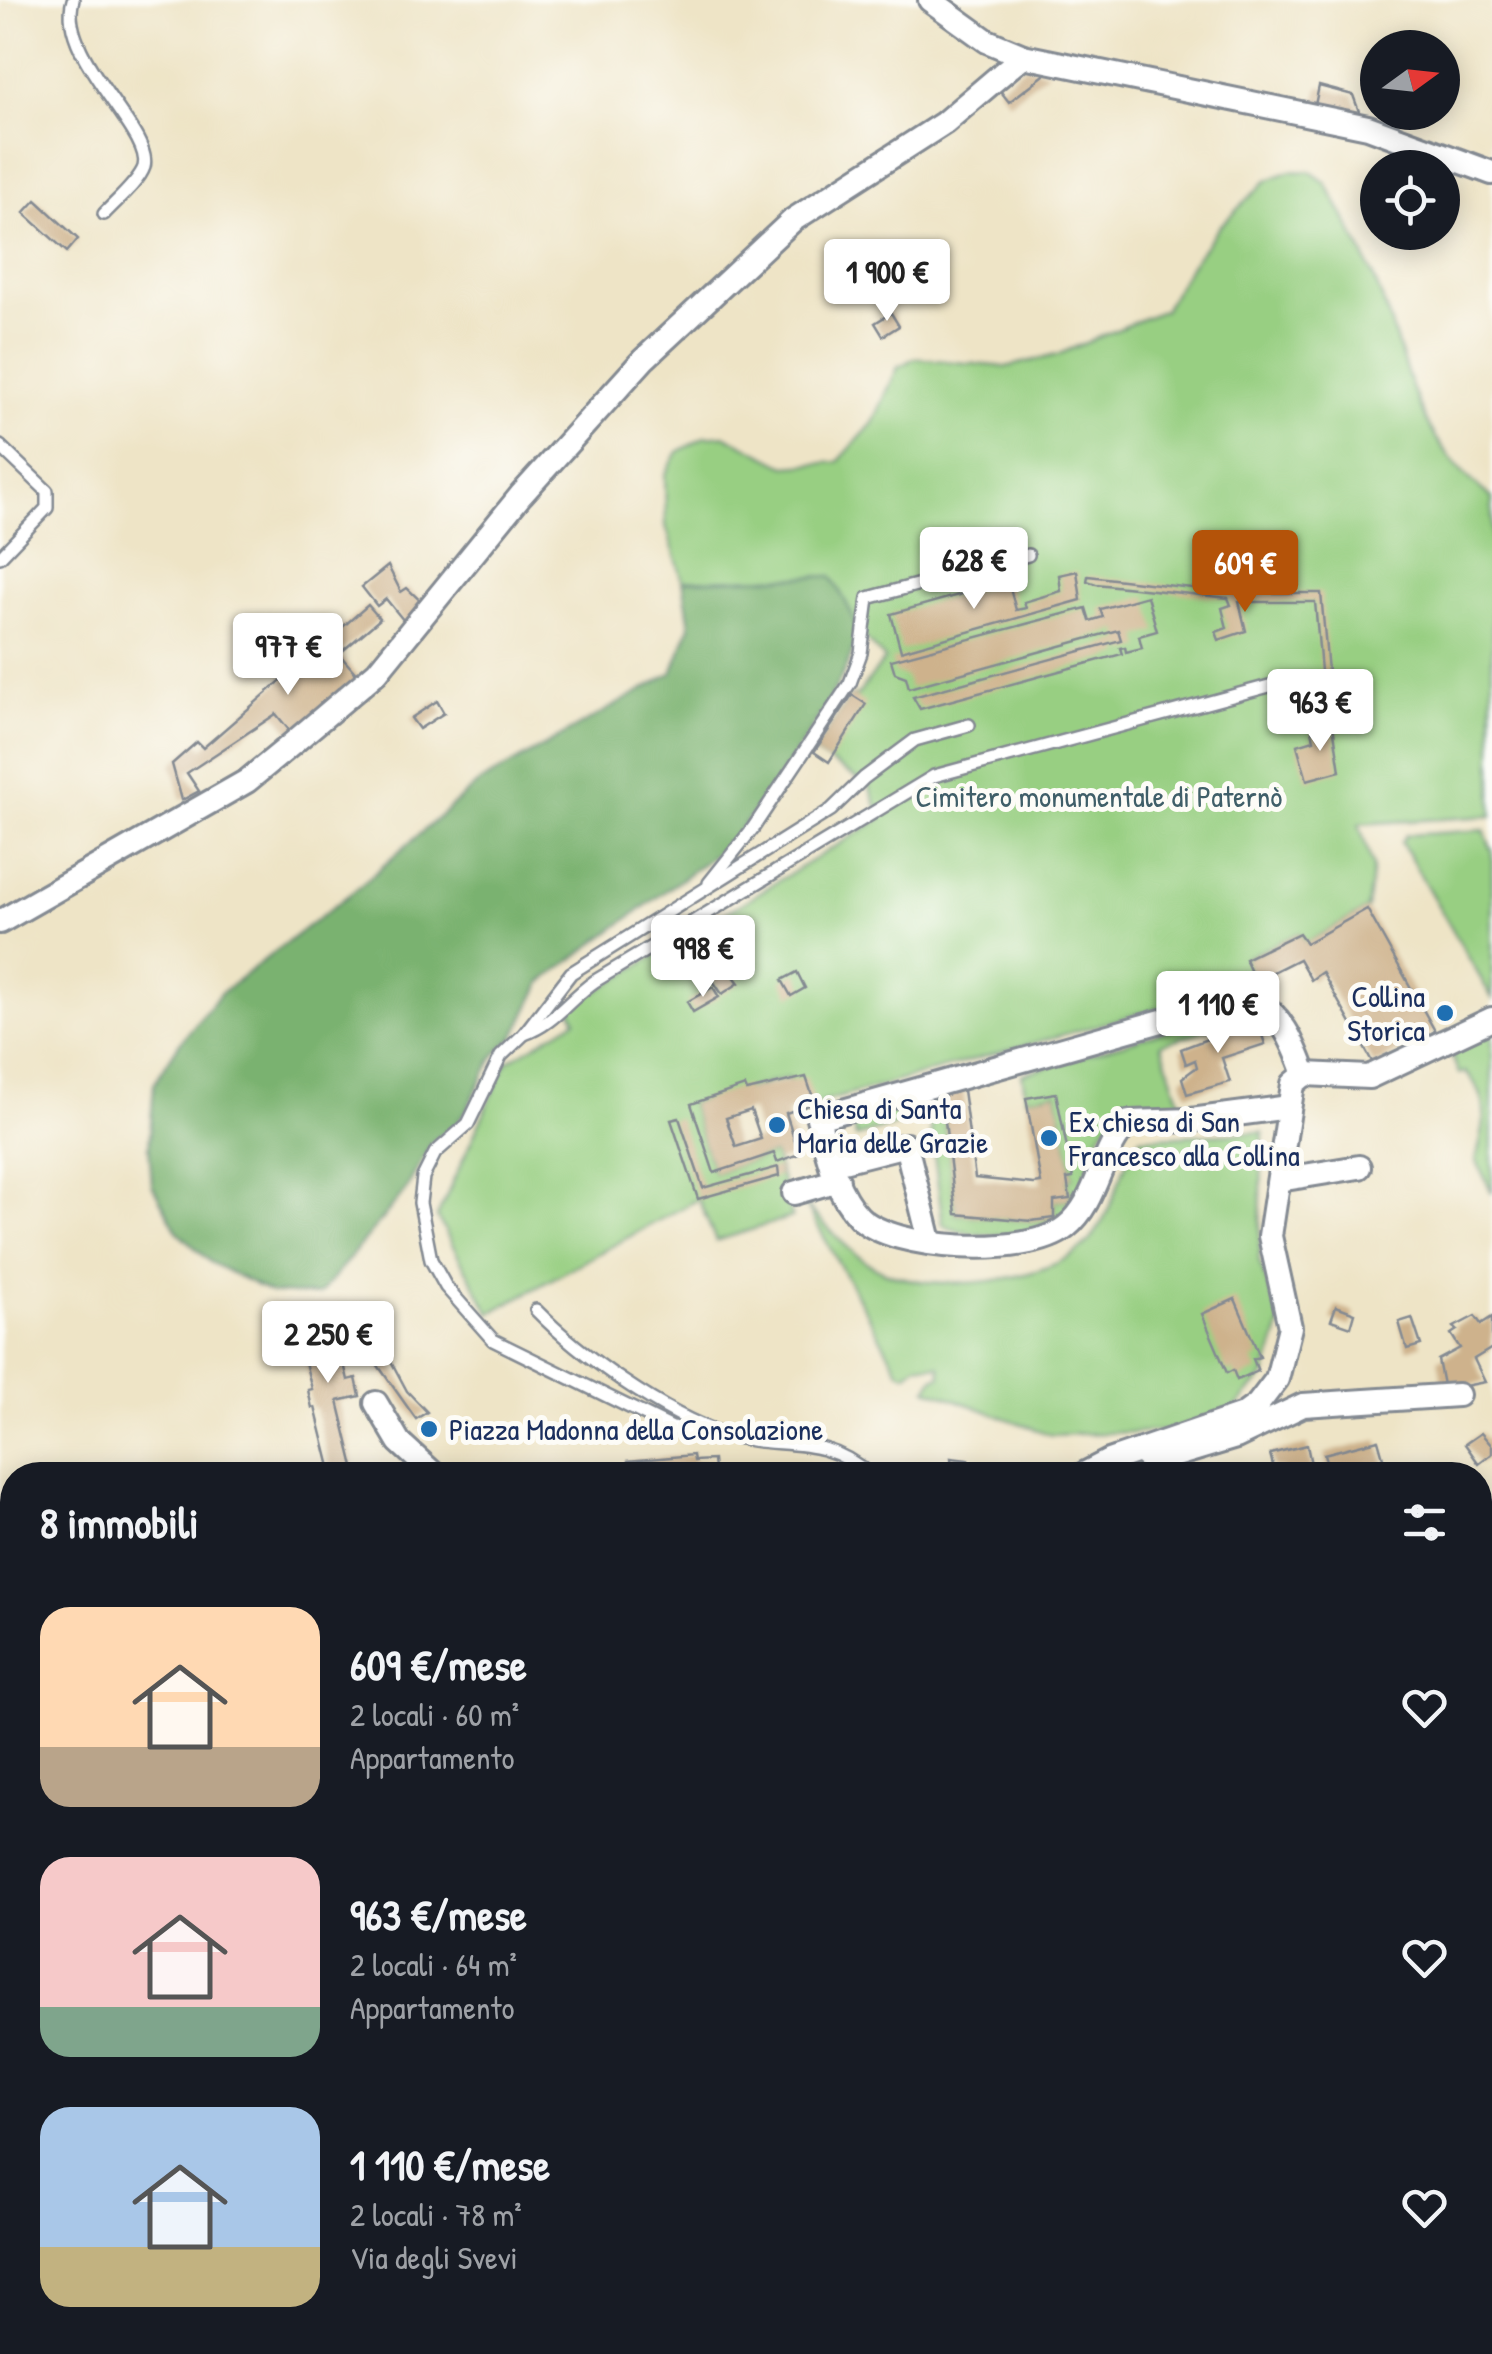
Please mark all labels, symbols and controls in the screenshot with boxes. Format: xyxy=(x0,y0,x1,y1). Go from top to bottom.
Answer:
north arrow xyxy=(1360,30,1460,130)
map controls xyxy=(1360,30,1460,250)
button: locate xyxy=(1360,150,1460,250)
pin: 1 900 € xyxy=(795,239,979,324)
text: 1 900 € xyxy=(846,250,928,293)
pin: 628 € xyxy=(904,527,1044,612)
pin: 609 € xyxy=(1175,530,1315,615)
text: 628 € xyxy=(942,538,1006,581)
text: 609 € xyxy=(1214,541,1276,584)
pin: 977 € xyxy=(218,613,358,698)
text: 977 € xyxy=(255,624,321,667)
pin: 963 € xyxy=(1250,669,1390,754)
text: 963 € xyxy=(1289,680,1351,723)
park label: Cimitero monumentale di Paternò xyxy=(916,776,1282,816)
pin: 998 € xyxy=(633,915,773,1000)
text: 998 € xyxy=(673,926,733,969)
pin: 1 110 € xyxy=(1126,971,1310,1056)
place label: Collina Storica xyxy=(1347,976,1425,1050)
text: 1 110 € xyxy=(1178,982,1258,1025)
marker: Collina Storica xyxy=(1434,1002,1456,1024)
place label: Chiesa di Santa Maria delle Grazie xyxy=(797,1088,988,1162)
place label: Ex chiesa di San Francesco alla Collina xyxy=(1068,1101,1300,1175)
marker: Chiesa di Santa Maria delle Grazie xyxy=(766,1114,788,1136)
marker: Ex chiesa di San Francesco alla Collina xyxy=(1038,1127,1060,1149)
pin: 2 250 € xyxy=(236,1301,420,1386)
text: 2 250 € xyxy=(284,1312,372,1355)
place label: Piazza Madonna della Consolazione xyxy=(449,1409,823,1449)
marker: Piazza Madonna della Consolazione xyxy=(418,1418,440,1440)
text: 8 immobili xyxy=(40,1494,199,1551)
icon: filters xyxy=(1397,1495,1452,1550)
text: 609 €/mese xyxy=(350,1636,527,1693)
icon: home xyxy=(120,1647,240,1767)
icon: heart xyxy=(1397,1680,1452,1735)
text: 2 locali · 60 m² xyxy=(350,1693,519,1736)
text: Appartamento xyxy=(350,1736,514,1779)
text: 963 €/mese xyxy=(350,1886,527,1943)
icon: home xyxy=(120,1897,240,2017)
icon: heart xyxy=(1397,1930,1452,1985)
text: 2 locali · 64 m² xyxy=(350,1943,517,1986)
text: Appartamento xyxy=(350,1986,514,2029)
text: 1 110 €/mese xyxy=(350,2136,550,2193)
icon: home xyxy=(120,2147,240,2267)
icon: heart xyxy=(1397,2180,1452,2235)
text: 2 locali · 78 m² xyxy=(350,2193,522,2236)
text: Via degli Svevi xyxy=(350,2236,518,2279)

